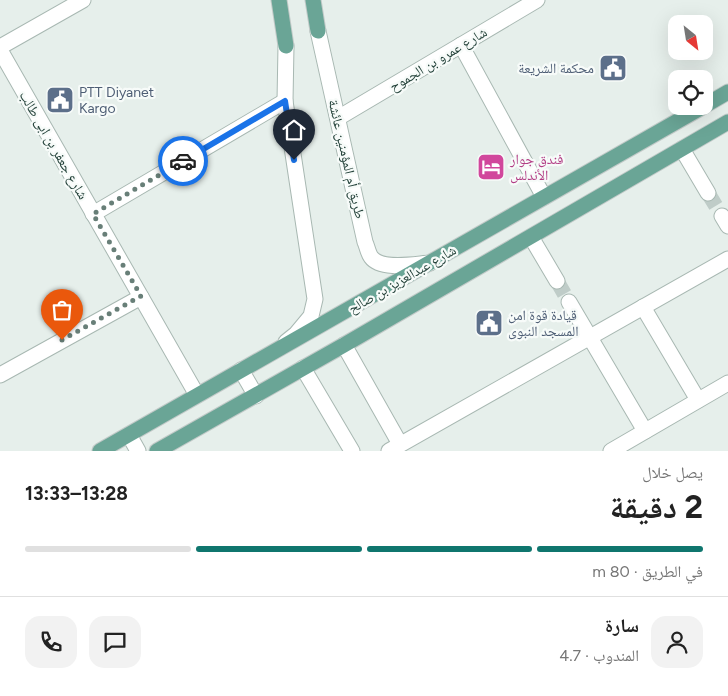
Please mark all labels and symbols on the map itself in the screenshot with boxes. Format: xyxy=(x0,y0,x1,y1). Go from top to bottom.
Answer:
north arrow xyxy=(668,15,712,60)
street label: شارع عمرو بن الجموح xyxy=(386,24,491,96)
public building icon: محكمة الشريعة xyxy=(598,53,628,83)
place label: محكمة الشريعة xyxy=(518,60,594,77)
place label: PTT Diyanet Kargo xyxy=(79,84,154,117)
public building icon: PTT Diyanet Kargo xyxy=(45,85,75,115)
street label: شارع جعفر بن ابى طالب xyxy=(15,88,91,203)
street label: طريق أم المؤمنين عائشة xyxy=(324,98,368,221)
pin xyxy=(273,109,315,160)
courier xyxy=(158,136,208,186)
place label: فندق جوار الأندلس xyxy=(509,151,563,184)
hotel icon: فندق جوار الأندلس xyxy=(476,152,506,182)
street label: شارع عبدالعزيز بن صالح xyxy=(345,242,460,318)
pin xyxy=(41,289,83,340)
place label: قيادة قوة امن المسجد النبوى xyxy=(508,307,578,340)
public building icon: قيادة قوة امن المسجد النبوى xyxy=(474,308,504,338)

